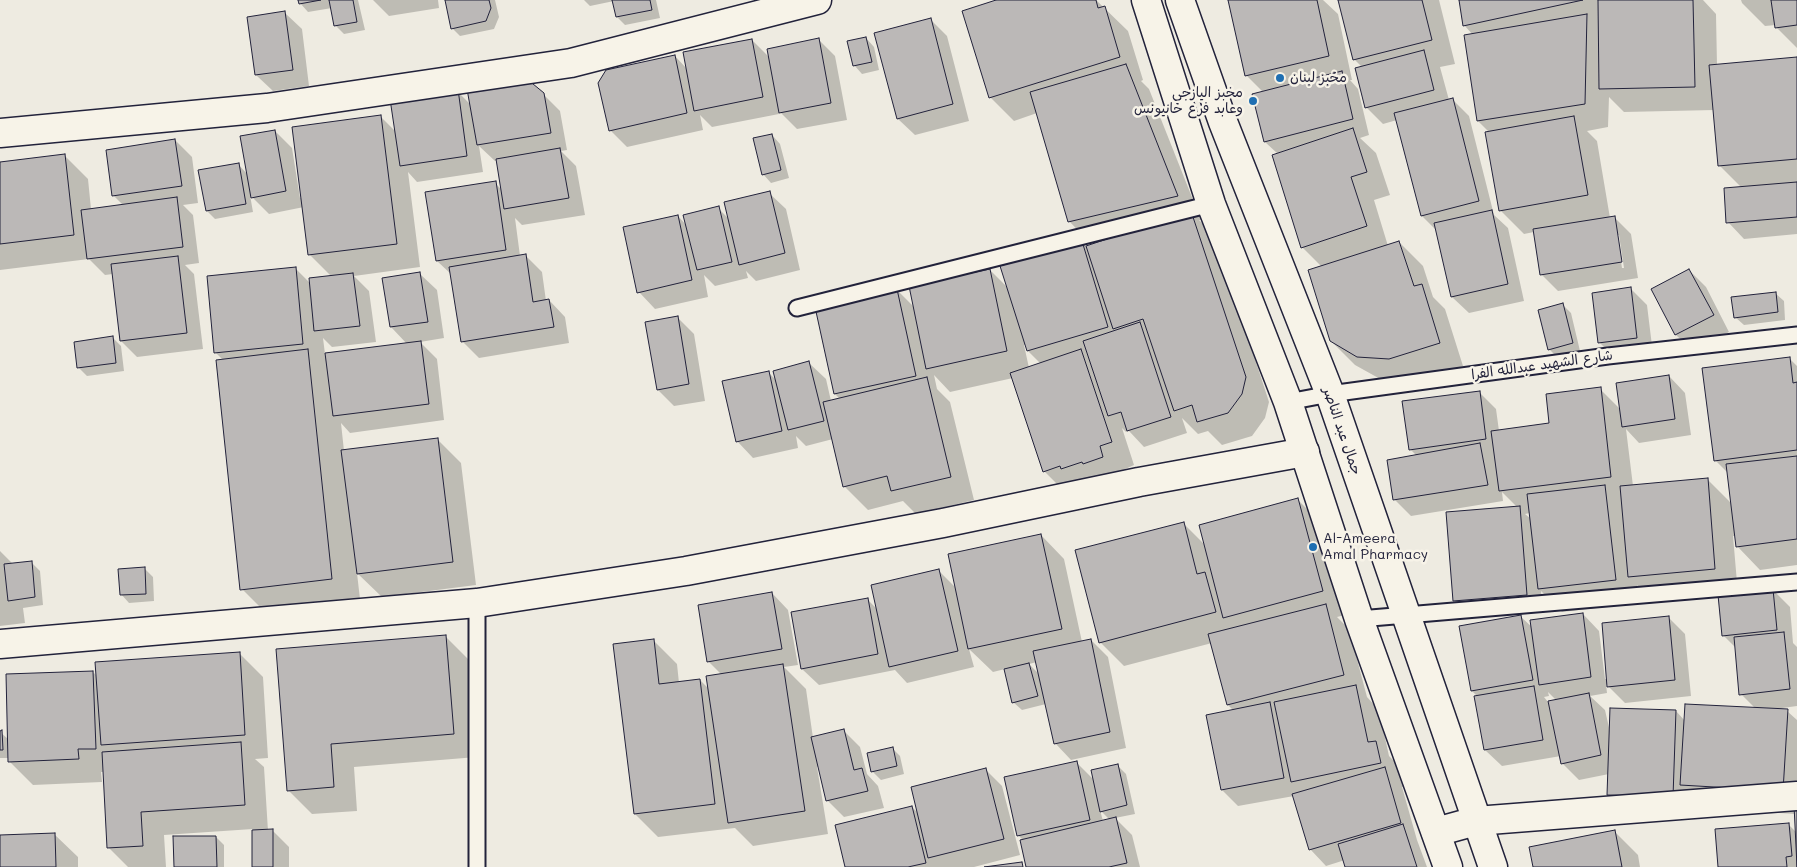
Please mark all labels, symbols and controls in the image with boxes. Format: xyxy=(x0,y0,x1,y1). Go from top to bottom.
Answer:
place label: مخبز لبنان xyxy=(1290,70,1347,86)
marker: مخبز لبنان xyxy=(1274,72,1286,84)
place label: مخبز اليازجي وعابد فرع خانيونس xyxy=(1134,85,1243,118)
marker: مخبز اليازجي وعابد فرع خانيونس xyxy=(1247,95,1259,107)
street label: شارع الشهيد عبدالله الفرا xyxy=(1470,347,1614,383)
street label: جمال عبد الناصر xyxy=(1319,385,1365,477)
place label: Al-Ameera Amal Pharmacy xyxy=(1323,531,1428,564)
marker: Al-Ameera Amal Pharmacy xyxy=(1307,541,1319,553)

